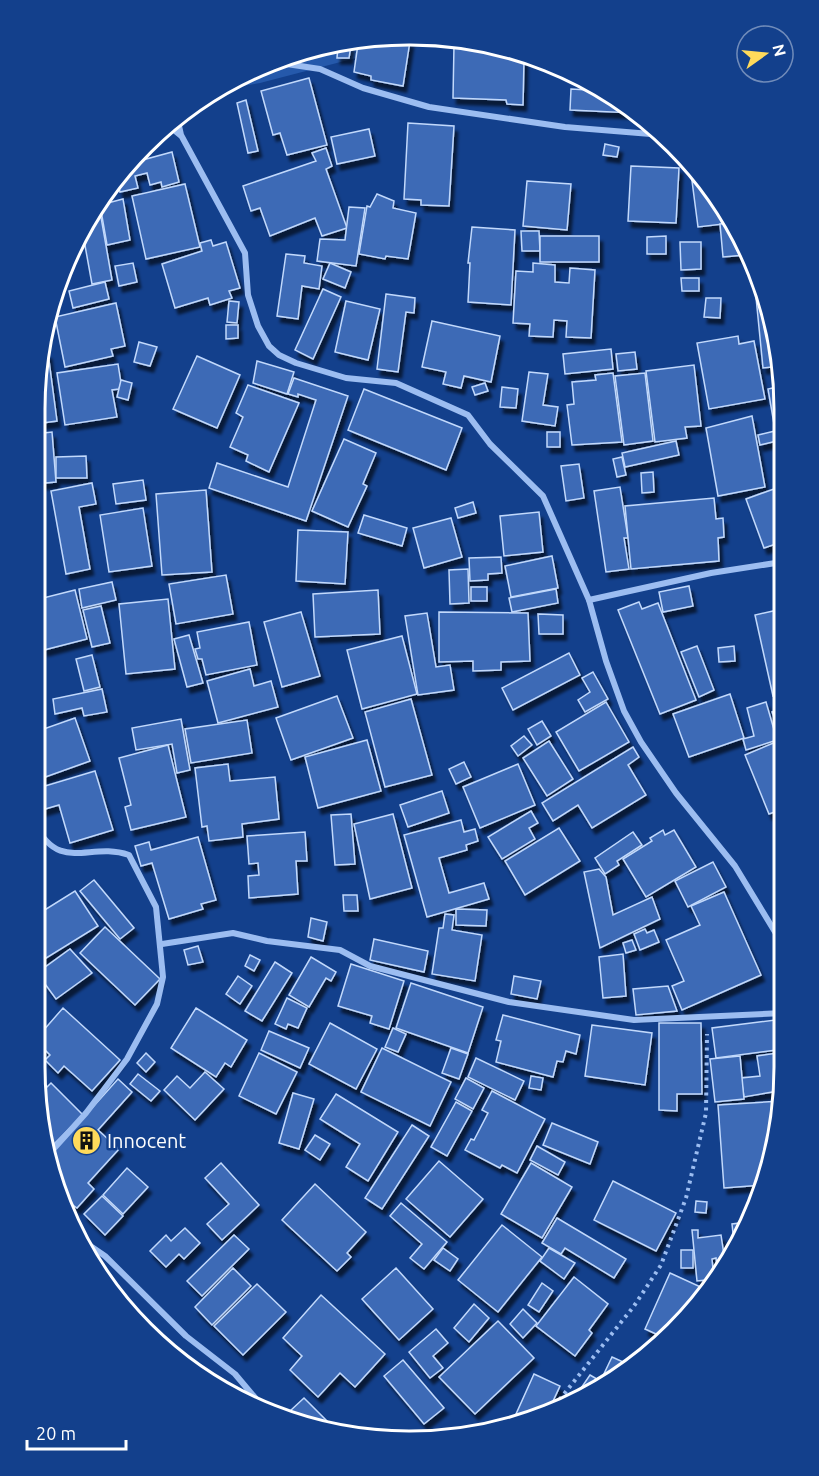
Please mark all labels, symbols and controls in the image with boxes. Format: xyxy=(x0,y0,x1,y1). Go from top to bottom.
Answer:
north arrow xyxy=(735,24,795,84)
text: N xyxy=(769,42,790,58)
building icon: Innocent xyxy=(70,1124,102,1156)
place label: Innocent xyxy=(107,1129,186,1152)
scale bar xyxy=(27,1413,126,1451)
text: 20 m xyxy=(36,1423,76,1443)

